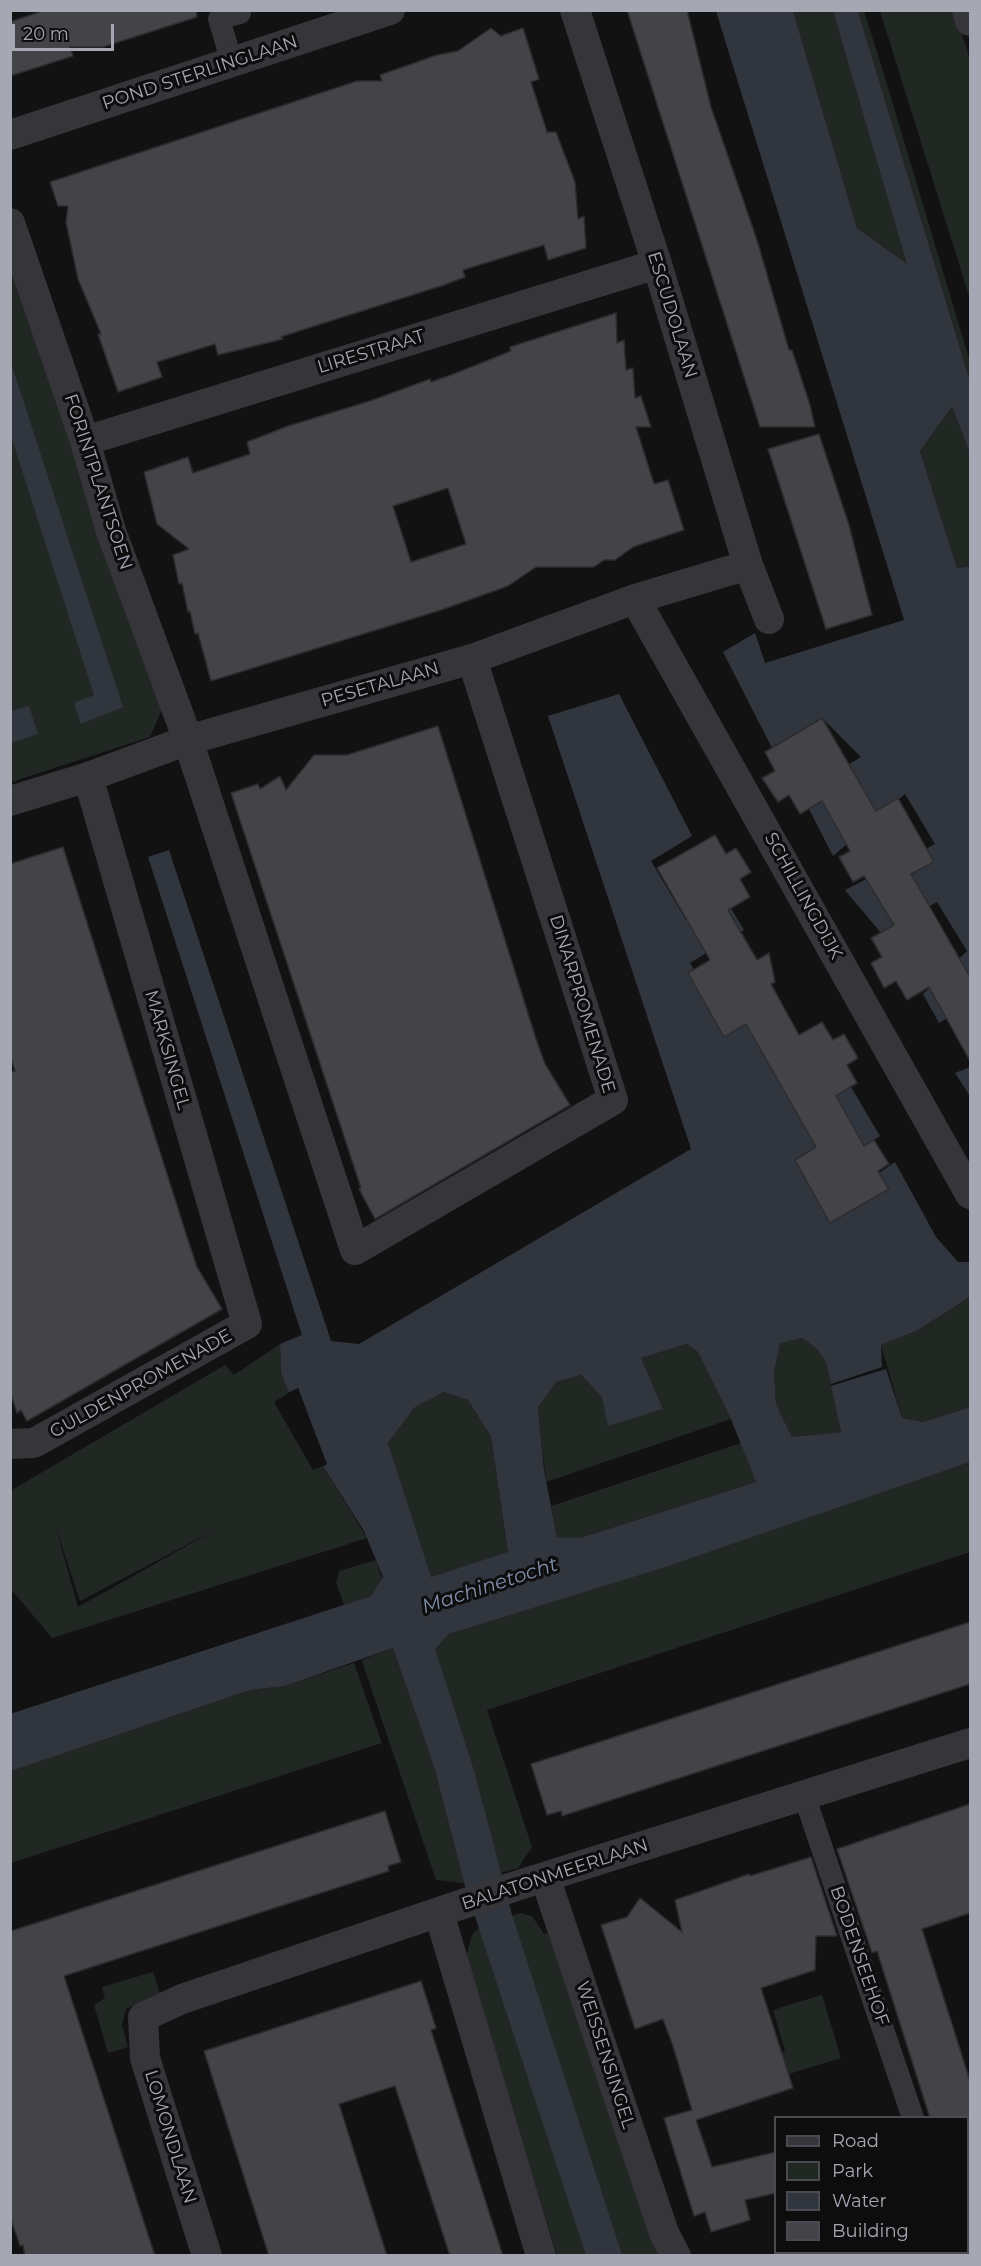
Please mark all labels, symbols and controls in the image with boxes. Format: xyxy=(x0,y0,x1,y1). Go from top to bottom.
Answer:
scale bar xyxy=(15,12,117,50)
text: 20 m xyxy=(23,23,69,45)
street label: POND STERLINGLAAN xyxy=(100,31,300,115)
street label: ESCUDOLAAN xyxy=(642,249,702,381)
street label: LIRESTRAAT xyxy=(315,325,427,379)
street label: FORINTPLANTSOEN xyxy=(59,391,137,573)
street label: PESETALAAN xyxy=(319,658,441,712)
street label: SCHILLINGDIJK xyxy=(759,829,847,963)
street label: DINARPROMENADE xyxy=(545,912,619,1096)
street label: MARKSINGEL xyxy=(140,988,194,1112)
street label: GULDENPROMENADE xyxy=(46,1325,236,1443)
water label: Machinetocht xyxy=(419,1553,561,1619)
street label: BALATONMEERLAAN xyxy=(459,1835,651,1915)
street label: BODENSEEHOF xyxy=(825,1883,893,2029)
street label: WEISSENSINGEL xyxy=(571,1979,639,2131)
street label: LOMONDLAAN xyxy=(139,2068,201,2206)
legend xyxy=(774,2116,969,2254)
text: Road xyxy=(832,2130,879,2152)
text: Park xyxy=(832,2160,873,2182)
text: Water xyxy=(832,2190,887,2212)
text: Building xyxy=(832,2220,909,2242)

